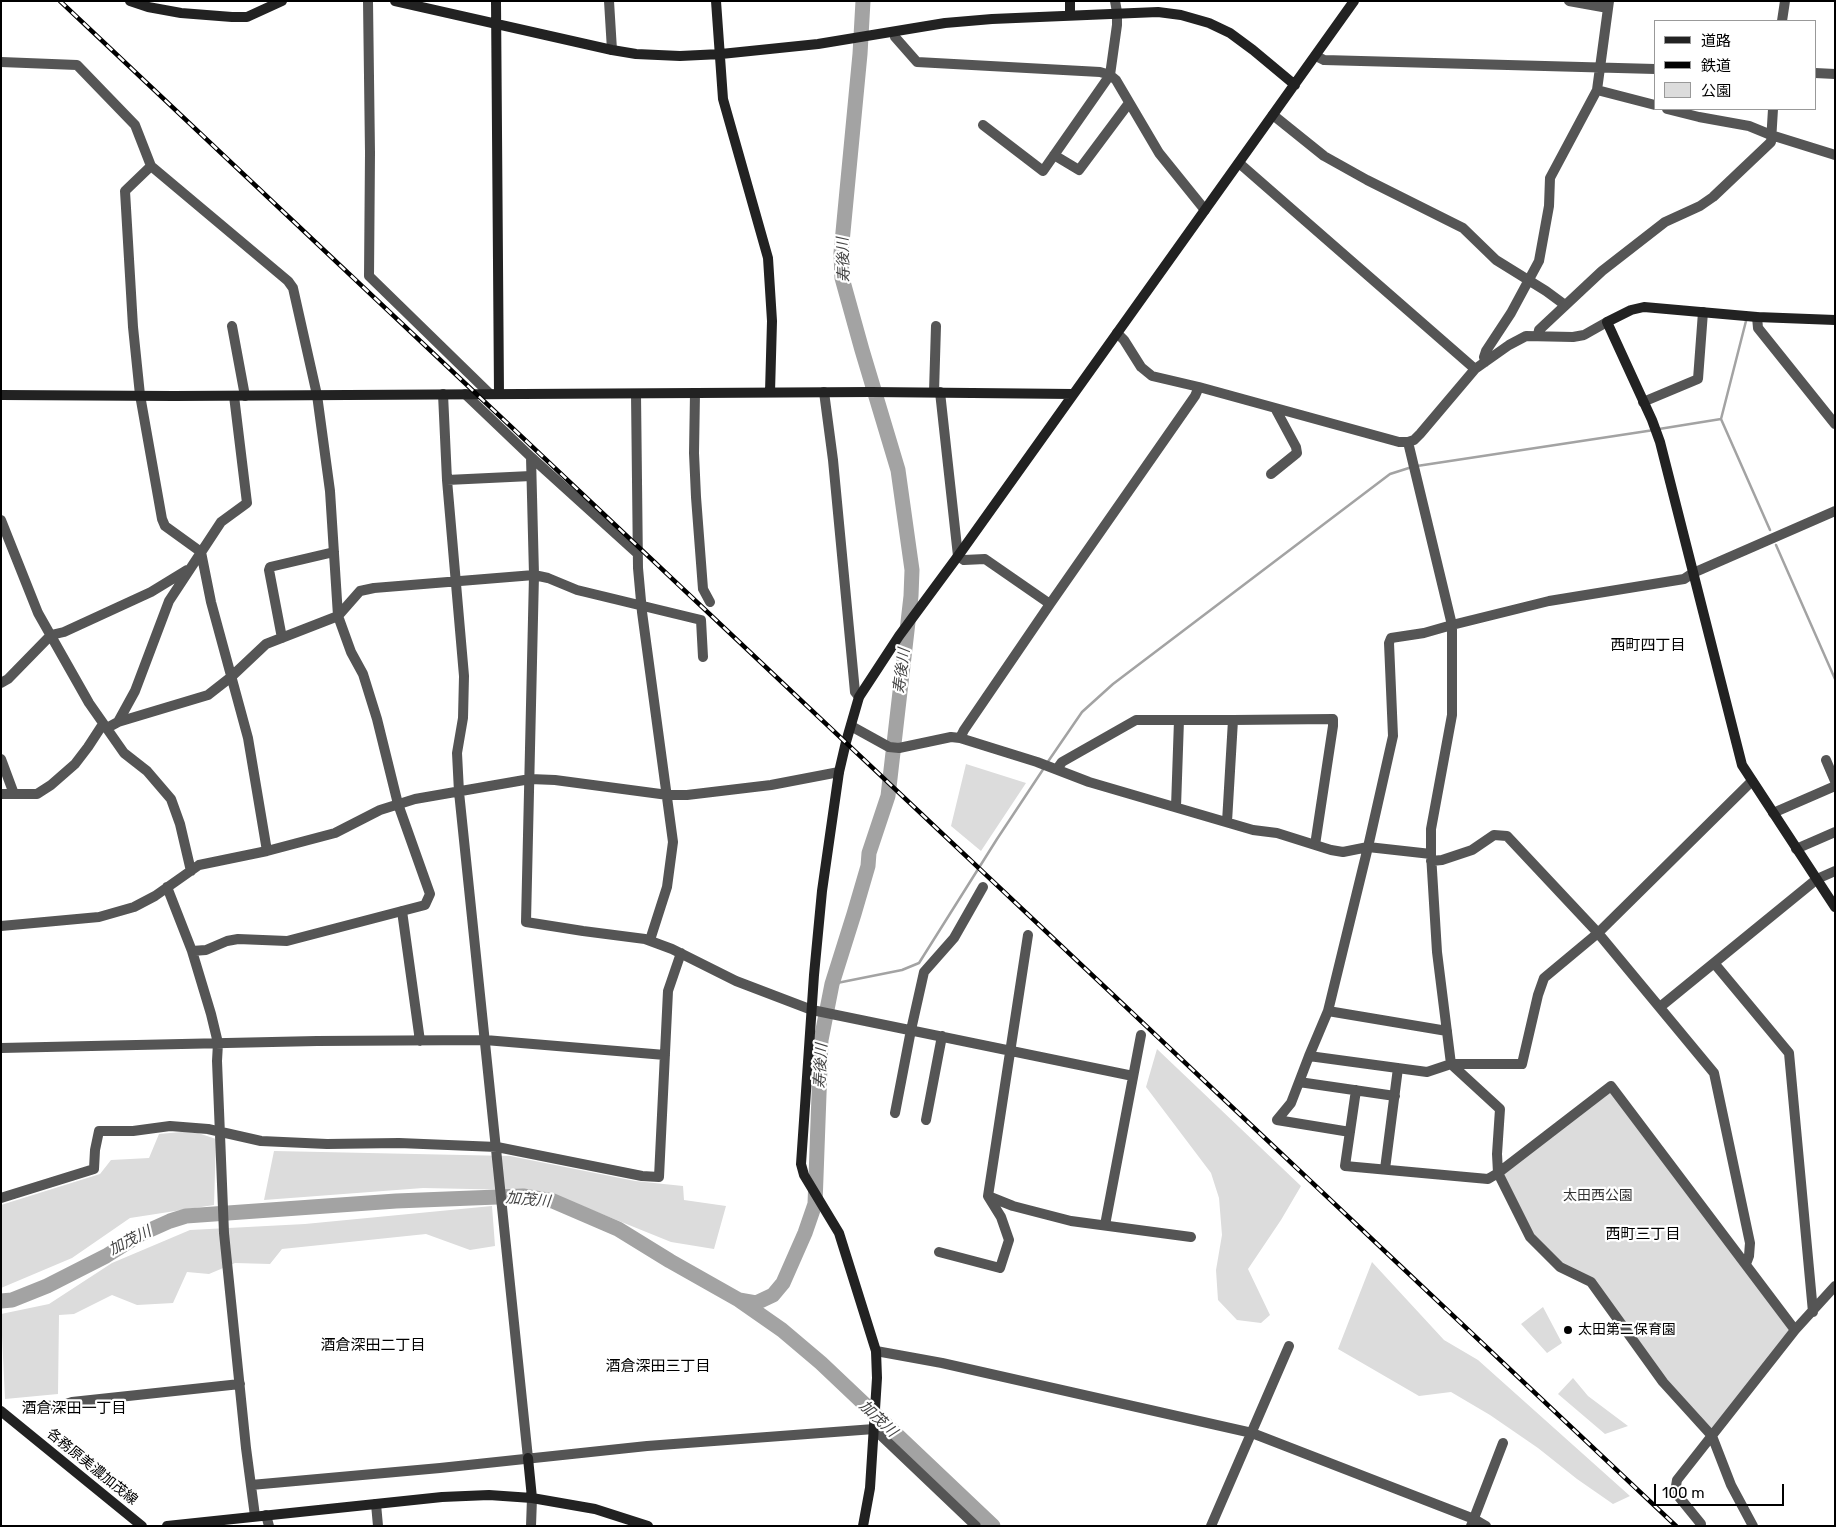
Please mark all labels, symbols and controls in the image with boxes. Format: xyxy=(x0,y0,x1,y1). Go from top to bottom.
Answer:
legend xyxy=(1654,20,1816,110)
text: 道路 xyxy=(1701,32,1731,50)
text: 鉄道 xyxy=(1701,57,1731,75)
text: 公園 xyxy=(1701,82,1731,100)
water label: 寿後川 xyxy=(834,237,854,283)
district label: 西町四丁目 xyxy=(1611,637,1685,655)
water label: 寿後川 xyxy=(890,648,914,694)
water label: 寿後川 xyxy=(811,1043,831,1089)
park label: 太田西公園 xyxy=(1563,1188,1633,1204)
water label: 加茂川 xyxy=(505,1189,551,1211)
water label: 加茂川 xyxy=(106,1223,154,1259)
district label: 西町三丁目 xyxy=(1606,1226,1680,1244)
place label: 太田第二保育園 xyxy=(1578,1322,1676,1338)
marker: 太田第二保育園 xyxy=(1562,1324,1574,1336)
district label: 酒倉深田二丁目 xyxy=(321,1337,425,1355)
district label: 酒倉深田三丁目 xyxy=(606,1358,710,1376)
water label: 加茂川 xyxy=(855,1397,901,1441)
district label: 酒倉深田一丁目 xyxy=(22,1400,126,1418)
street label: 各務原美濃加茂線 xyxy=(43,1425,141,1509)
scale bar xyxy=(1656,1474,1786,1506)
text: 100 m xyxy=(1662,1484,1704,1502)

